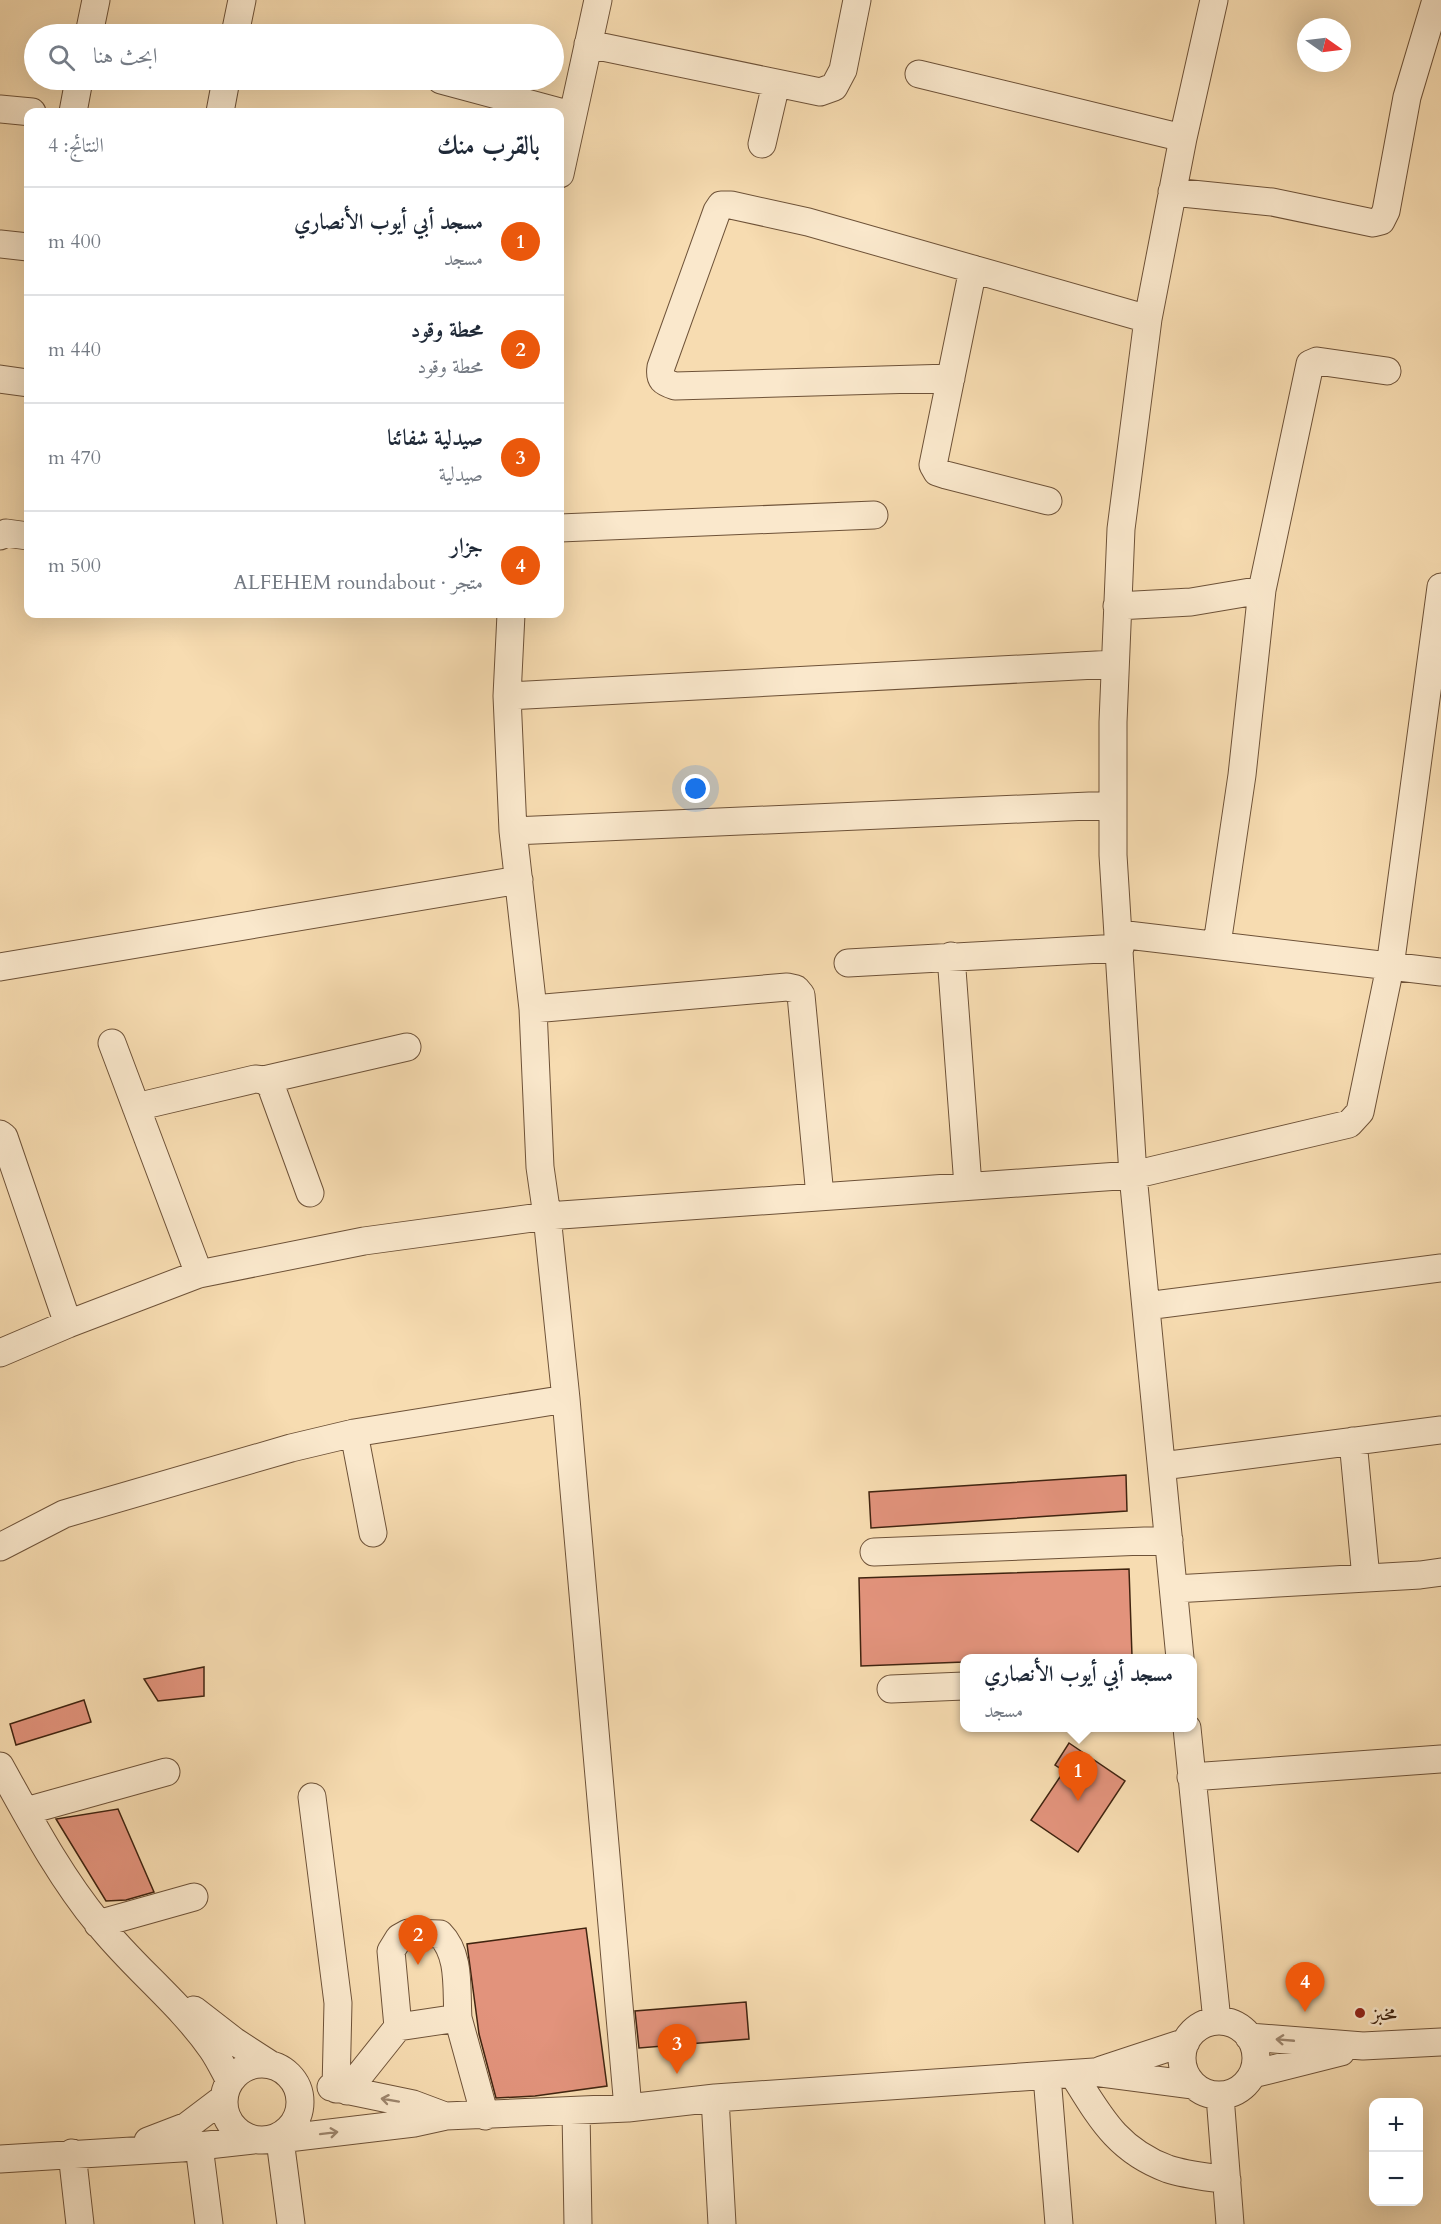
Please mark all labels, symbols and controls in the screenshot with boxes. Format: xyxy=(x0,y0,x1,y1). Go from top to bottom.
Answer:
north arrow xyxy=(1297,18,1351,72)
search box xyxy=(24,24,564,90)
icon: search xyxy=(45,41,78,74)
text: ابحث هنا xyxy=(93,41,158,71)
text: بالقرب منك xyxy=(437,128,540,163)
text: النتائج: 4 xyxy=(48,132,104,159)
text: مسجد أبي أيوب الأنصاري xyxy=(294,207,483,237)
text: 400 m xyxy=(48,228,101,255)
text: 1 xyxy=(515,228,526,255)
text: مسجد xyxy=(444,245,483,272)
text: محطة وقود xyxy=(411,315,483,345)
text: 440 m xyxy=(48,336,101,363)
text: 2 xyxy=(515,336,526,363)
text: محطة وقود xyxy=(417,353,483,380)
text: صيدلية شفائنا xyxy=(387,423,483,453)
text: 470 m xyxy=(48,444,101,471)
text: 3 xyxy=(515,444,526,471)
text: صيدلية xyxy=(439,461,483,488)
text: جزار xyxy=(450,531,483,561)
text: 500 m xyxy=(48,552,101,579)
text: 4 xyxy=(515,552,526,579)
text: متجر · ALFEHEM roundabout xyxy=(234,569,483,596)
your location xyxy=(681,774,710,803)
popup xyxy=(960,1654,1197,1732)
text: مسجد أبي أيوب الأنصاري xyxy=(984,1659,1173,1689)
text: مسجد xyxy=(984,1697,1023,1724)
pin: 1 xyxy=(1058,1752,1098,1801)
pin: 2 xyxy=(398,1916,438,1965)
pin: 4 xyxy=(1286,1962,1324,2012)
place label: مخبز xyxy=(1370,2000,1397,2027)
marker: مخبز xyxy=(1353,2006,1367,2020)
pin: 3 xyxy=(658,2024,696,2074)
one-way arrow xyxy=(1276,2034,1295,2045)
one-way arrow xyxy=(381,2094,400,2105)
map controls xyxy=(1369,2098,1423,2206)
button: + xyxy=(1369,2098,1423,2152)
one-way arrow xyxy=(319,2127,339,2138)
button: − xyxy=(1369,2152,1423,2206)

